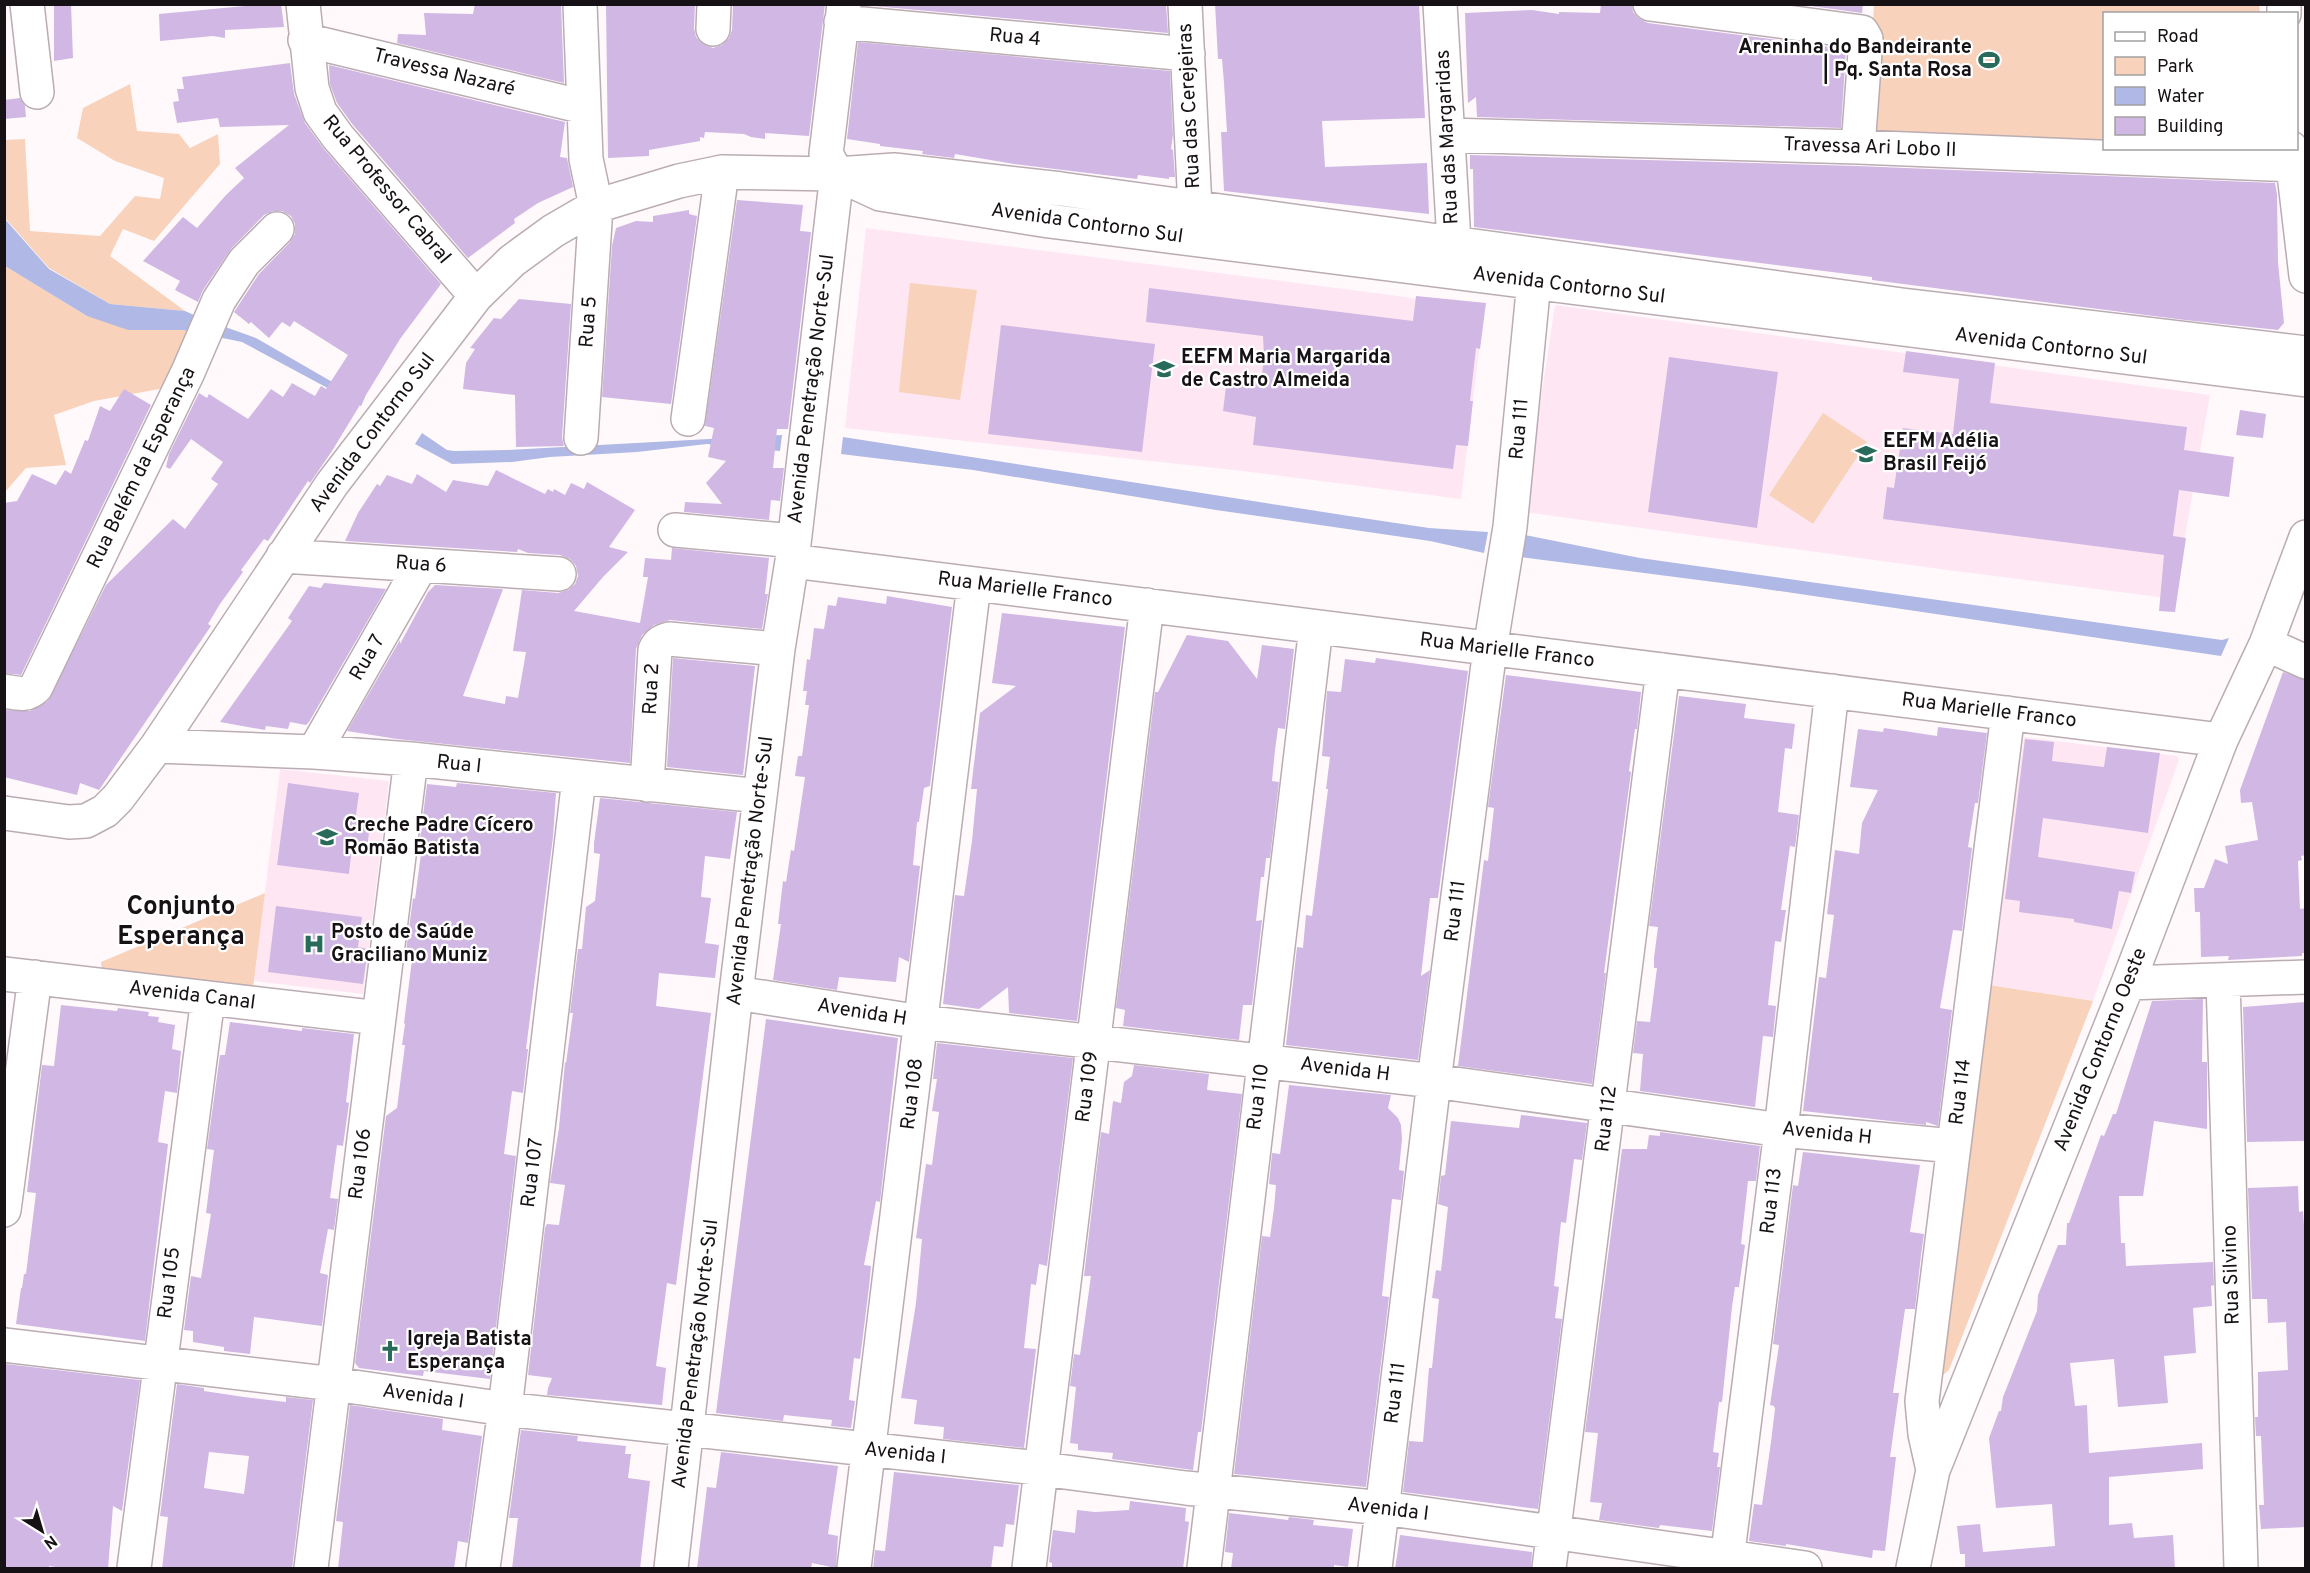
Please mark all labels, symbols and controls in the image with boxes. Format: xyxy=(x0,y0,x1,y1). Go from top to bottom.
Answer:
legend xyxy=(2103,12,2298,150)
street label: Rua 4 xyxy=(988,23,1042,53)
street label: Rua das Cerejeiras xyxy=(1173,23,1207,189)
text: Road xyxy=(2157,26,2199,49)
place label: Areninha do Bandeirante | Pq. Santa Rosa xyxy=(1738,35,1972,84)
street label: Travessa Nazaré xyxy=(370,43,518,103)
sports icon: Areninha do Bandeirante | Pq. Santa Rosa xyxy=(1977,48,2001,72)
street label: Rua das Margaridas xyxy=(1430,49,1466,225)
text: Park xyxy=(2157,56,2194,79)
text: Water xyxy=(2157,86,2204,109)
street label: Rua Professor Cabral xyxy=(316,110,456,270)
text: Building xyxy=(2157,116,2223,139)
street label: Travessa Ari Lobo II xyxy=(1783,132,1957,164)
street label: Avenida Contorno Sul xyxy=(989,198,1185,250)
street label: Avenida Penetração Norte-Sul xyxy=(783,253,841,525)
street label: Avenida Contorno Sul xyxy=(1471,261,1667,311)
street label: Rua 5 xyxy=(574,295,604,349)
street label: Avenida Contorno Sul xyxy=(1953,322,2149,372)
place label: EEFM Maria Margarida de Castro Almeida xyxy=(1181,345,1391,394)
street label: Avenida Contorno Sul xyxy=(304,348,442,518)
school or university icon: EEFM Maria Margarida de Castro Almeida xyxy=(1152,357,1176,381)
street label: Rua Belém da Esperança xyxy=(82,363,202,573)
street label: Rua 111 xyxy=(1504,397,1536,461)
place label: EEFM Adélia Brasil Feijó xyxy=(1883,429,1999,478)
school or university icon: EEFM Adélia Brasil Feijó xyxy=(1854,442,1878,466)
street label: Rua 6 xyxy=(394,550,448,580)
street label: Rua Marielle Franco xyxy=(936,566,1114,614)
street label: Rua Marielle Franco xyxy=(1418,627,1596,675)
street label: Rua 7 xyxy=(344,630,392,686)
street label: Rua 2 xyxy=(638,662,666,716)
street label: Rua Marielle Franco xyxy=(1900,687,2078,735)
street label: Avenida Penetração Norte-Sul xyxy=(722,735,780,1007)
street label: Rua I xyxy=(435,750,483,780)
place label: Creche Padre Cícero Romão Batista xyxy=(344,813,534,862)
school or university icon: Creche Padre Cícero Romão Batista xyxy=(315,825,339,849)
street label: Rua 111 xyxy=(1439,879,1473,943)
district label: Conjunto Esperança xyxy=(117,891,245,954)
place label: Posto de Saúde Graciliano Muniz xyxy=(331,920,488,969)
hospital icon: Posto de Saúde Graciliano Muniz xyxy=(302,932,326,956)
street label: Avenida Contorno Oeste xyxy=(2048,944,2154,1156)
street label: Avenida Canal xyxy=(127,975,257,1017)
street label: Avenida H xyxy=(815,993,909,1033)
street label: Rua 109 xyxy=(1071,1050,1105,1124)
street label: Avenida H xyxy=(1299,1052,1391,1088)
street label: Rua 108 xyxy=(896,1057,930,1131)
street label: Rua 114 xyxy=(1944,1057,1978,1127)
street label: Rua 110 xyxy=(1242,1062,1276,1132)
street label: Rua 112 xyxy=(1590,1084,1624,1154)
street label: Avenida H xyxy=(1781,1116,1873,1152)
street label: Rua 106 xyxy=(344,1127,378,1201)
street label: Rua 107 xyxy=(516,1137,550,1209)
street label: Rua 113 xyxy=(1755,1166,1789,1236)
street label: Avenida Penetração Norte-Sul xyxy=(667,1218,725,1490)
street label: Rua Silvino xyxy=(2217,1225,2247,1325)
street label: Rua 105 xyxy=(153,1246,187,1320)
place label: Igreja Batista Esperança xyxy=(407,1327,532,1376)
church icon: Igreja Batista Esperança xyxy=(378,1339,402,1363)
street label: Rua 111 xyxy=(1379,1361,1413,1425)
street label: Avenida I xyxy=(381,1378,465,1416)
street label: Avenida I xyxy=(863,1437,947,1471)
street label: Avenida I xyxy=(1346,1492,1430,1528)
north arrow xyxy=(12,1501,72,1561)
text: N xyxy=(39,1530,60,1553)

